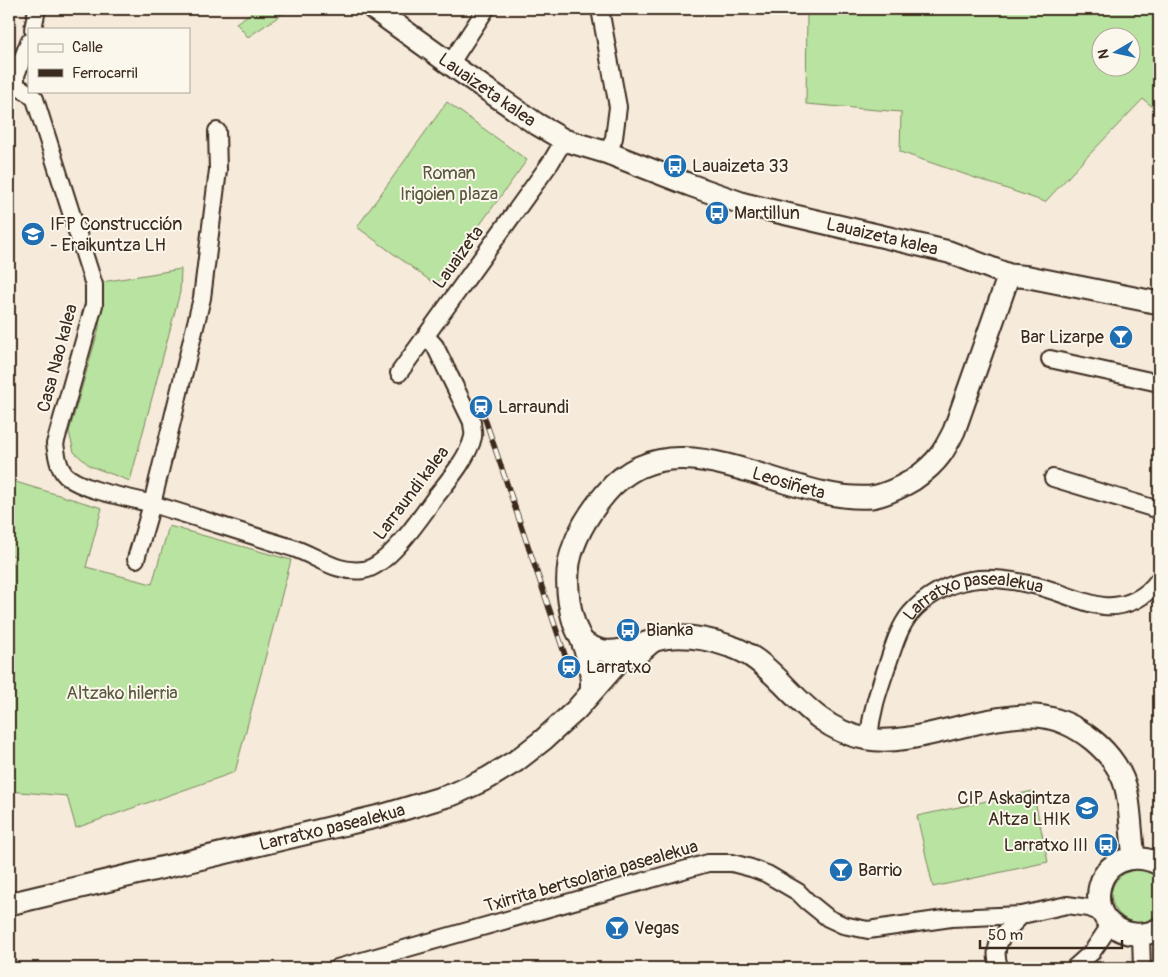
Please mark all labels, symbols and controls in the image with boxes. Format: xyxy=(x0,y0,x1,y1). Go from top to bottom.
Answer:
legend xyxy=(28,28,190,92)
north arrow xyxy=(1090,28,1140,78)
text: Calle xyxy=(72,38,103,57)
street label: Lauaizeta kalea xyxy=(433,48,540,132)
text: N xyxy=(1095,48,1113,60)
text: Ferrocarril xyxy=(72,64,138,83)
bus stop icon: Lauaizeta 33 xyxy=(662,153,688,179)
place label: Lauaizeta 33 xyxy=(692,155,789,178)
park label: Roman Irigoien plaza xyxy=(400,162,498,206)
bus stop icon: Martillun xyxy=(704,200,730,226)
place label: Martillun xyxy=(734,202,800,225)
place label: IFP Construcción - Eraikuntza LH xyxy=(50,213,182,257)
street label: Lauaizeta kalea xyxy=(824,213,940,261)
school or university icon: IFP Construcción - Eraikuntza LH xyxy=(20,221,46,247)
street label: Lauaizeta xyxy=(428,221,489,293)
street label: Casa Nao kalea xyxy=(32,301,83,415)
bar icon: Bar Lizarpe xyxy=(1108,324,1134,350)
place label: Bar Lizarpe xyxy=(1020,326,1104,349)
station icon: Larraundi xyxy=(468,394,494,420)
place label: Larraundi xyxy=(498,396,569,419)
street label: Larraundi kalea xyxy=(369,442,454,545)
street label: Leosiñeta xyxy=(749,462,827,505)
street label: Larratxo pasealekua xyxy=(898,568,1046,626)
bus stop icon: Bianka xyxy=(615,617,641,643)
place label: Bianka xyxy=(646,619,693,642)
station icon: Larratxo xyxy=(556,654,582,680)
place label: Larratxo xyxy=(586,656,651,679)
park label: Altzako hilerria xyxy=(66,682,178,705)
place label: CIP Askagintza Altza LHIK xyxy=(957,787,1070,831)
school or university icon: CIP Askagintza Altza LHIK xyxy=(1074,795,1100,821)
street label: Larratxo pasealekua xyxy=(257,798,408,856)
bus stop icon: Larratxo III xyxy=(1093,832,1119,858)
place label: Larratxo III xyxy=(1004,834,1088,857)
street label: Txirrita bertsolaria pasealekua xyxy=(482,835,701,918)
bar icon: Barrio xyxy=(828,857,854,883)
place label: Barrio xyxy=(858,859,903,882)
bar icon: Vegas xyxy=(604,915,630,941)
place label: Vegas xyxy=(634,917,679,940)
scale bar xyxy=(980,917,1123,949)
text: 50 m xyxy=(988,926,1023,945)

